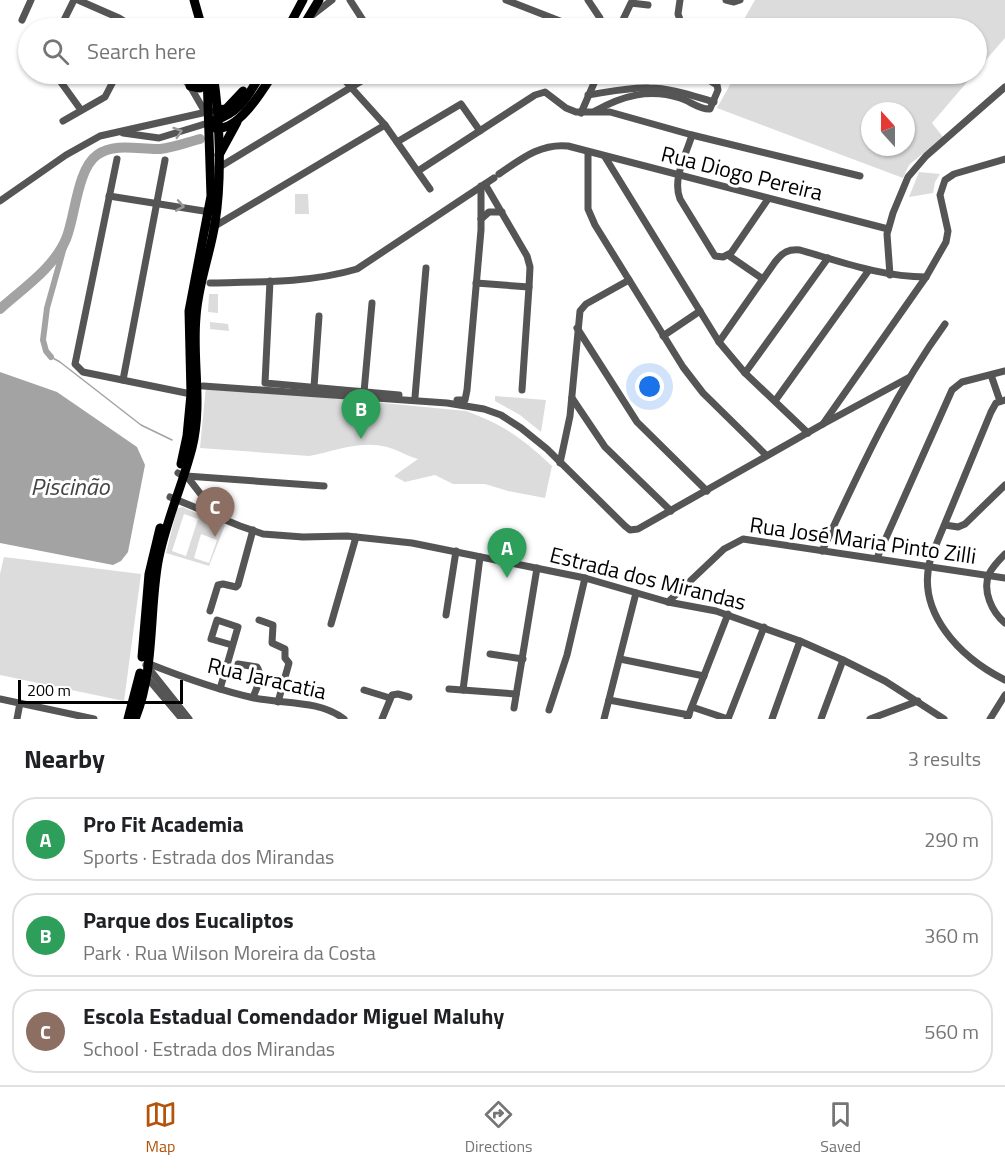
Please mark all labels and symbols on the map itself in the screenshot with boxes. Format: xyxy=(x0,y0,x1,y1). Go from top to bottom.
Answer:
north arrow xyxy=(861,102,915,156)
one-way arrow xyxy=(172,127,183,139)
street label: Rua Diogo Pereira xyxy=(658,136,826,210)
one-way arrow xyxy=(175,199,185,212)
your location xyxy=(635,372,664,401)
pin: B xyxy=(342,390,380,439)
water label: Piscinão xyxy=(31,468,111,504)
pin: C xyxy=(196,488,234,537)
street label: Rua José Maria Pinto Zilli xyxy=(748,507,978,573)
pin: A xyxy=(488,528,526,578)
street label: Estrada dos Mirandas xyxy=(546,537,750,619)
street label: Rua Jaracatia xyxy=(204,648,330,708)
scale bar xyxy=(18,677,183,704)

